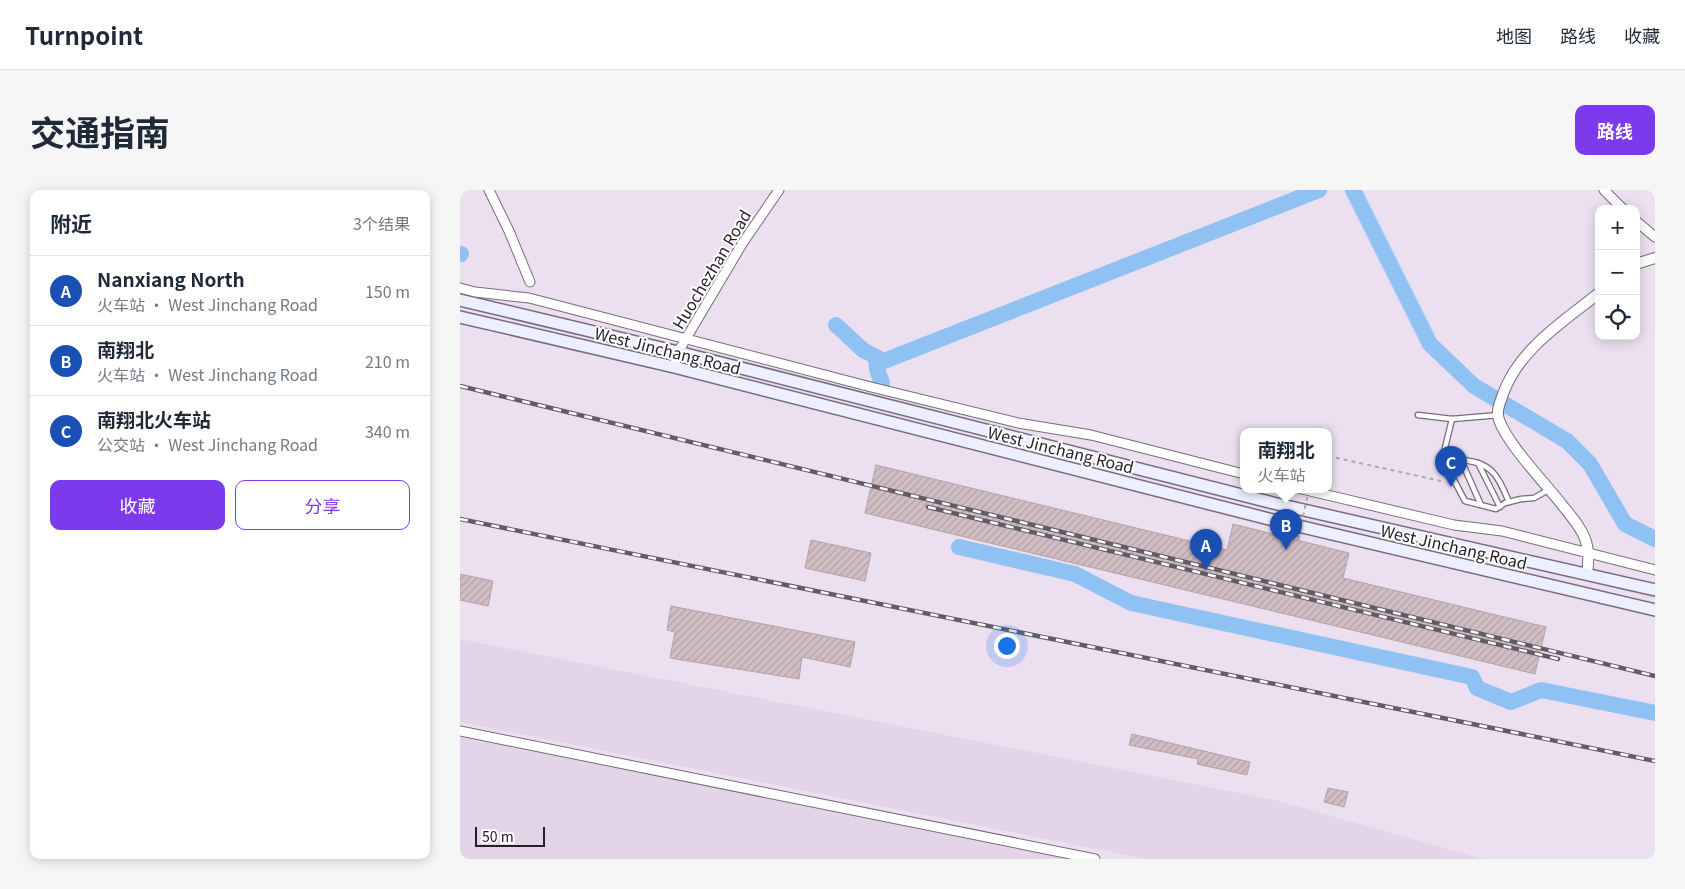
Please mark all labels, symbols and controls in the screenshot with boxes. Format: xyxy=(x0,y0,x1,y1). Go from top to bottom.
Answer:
text: Turnpoint xyxy=(25,17,143,52)
text: 地图 xyxy=(1496,22,1532,48)
text: 路线 xyxy=(1560,22,1596,48)
text: 收藏 xyxy=(1624,22,1660,48)
text: 交通指南 xyxy=(30,105,170,156)
button: 路线 xyxy=(1575,105,1655,155)
street label: Huochezhan Road xyxy=(666,205,756,333)
map controls xyxy=(1595,205,1640,340)
button: + xyxy=(1595,205,1640,250)
text: 附近 xyxy=(50,208,92,238)
text: 3个结果 xyxy=(353,211,410,235)
button: − xyxy=(1595,250,1640,295)
text: Nanxiang North xyxy=(97,265,245,292)
text: A xyxy=(61,279,71,303)
text: 150 m xyxy=(365,279,410,303)
text: 火车站 · West Jinchang Road xyxy=(97,292,318,316)
button: locate xyxy=(1595,295,1640,340)
street label: West Jinchang Road xyxy=(592,320,744,380)
text: 南翔北 xyxy=(97,335,154,362)
text: B xyxy=(61,349,71,373)
text: 210 m xyxy=(365,349,410,373)
text: 火车站 · West Jinchang Road xyxy=(97,362,318,386)
text: 南翔北火车站 xyxy=(97,405,211,432)
text: C xyxy=(61,419,71,443)
text: 340 m xyxy=(365,419,410,443)
street label: West Jinchang Road xyxy=(985,419,1137,479)
popup xyxy=(1240,428,1332,493)
text: 公交站 · West Jinchang Road xyxy=(97,432,318,456)
text: 南翔北 xyxy=(1257,435,1315,462)
pin: C xyxy=(1435,446,1467,487)
text: 火车站 xyxy=(1257,462,1306,486)
button: 收藏 xyxy=(50,480,225,530)
button: 分享 xyxy=(235,480,410,530)
pin: B xyxy=(1270,509,1302,550)
street label: West Jinchang Road xyxy=(1378,517,1530,575)
pin: A xyxy=(1190,529,1222,570)
your location xyxy=(994,633,1020,659)
scale bar xyxy=(475,824,545,847)
text: 50 m xyxy=(482,826,514,846)

